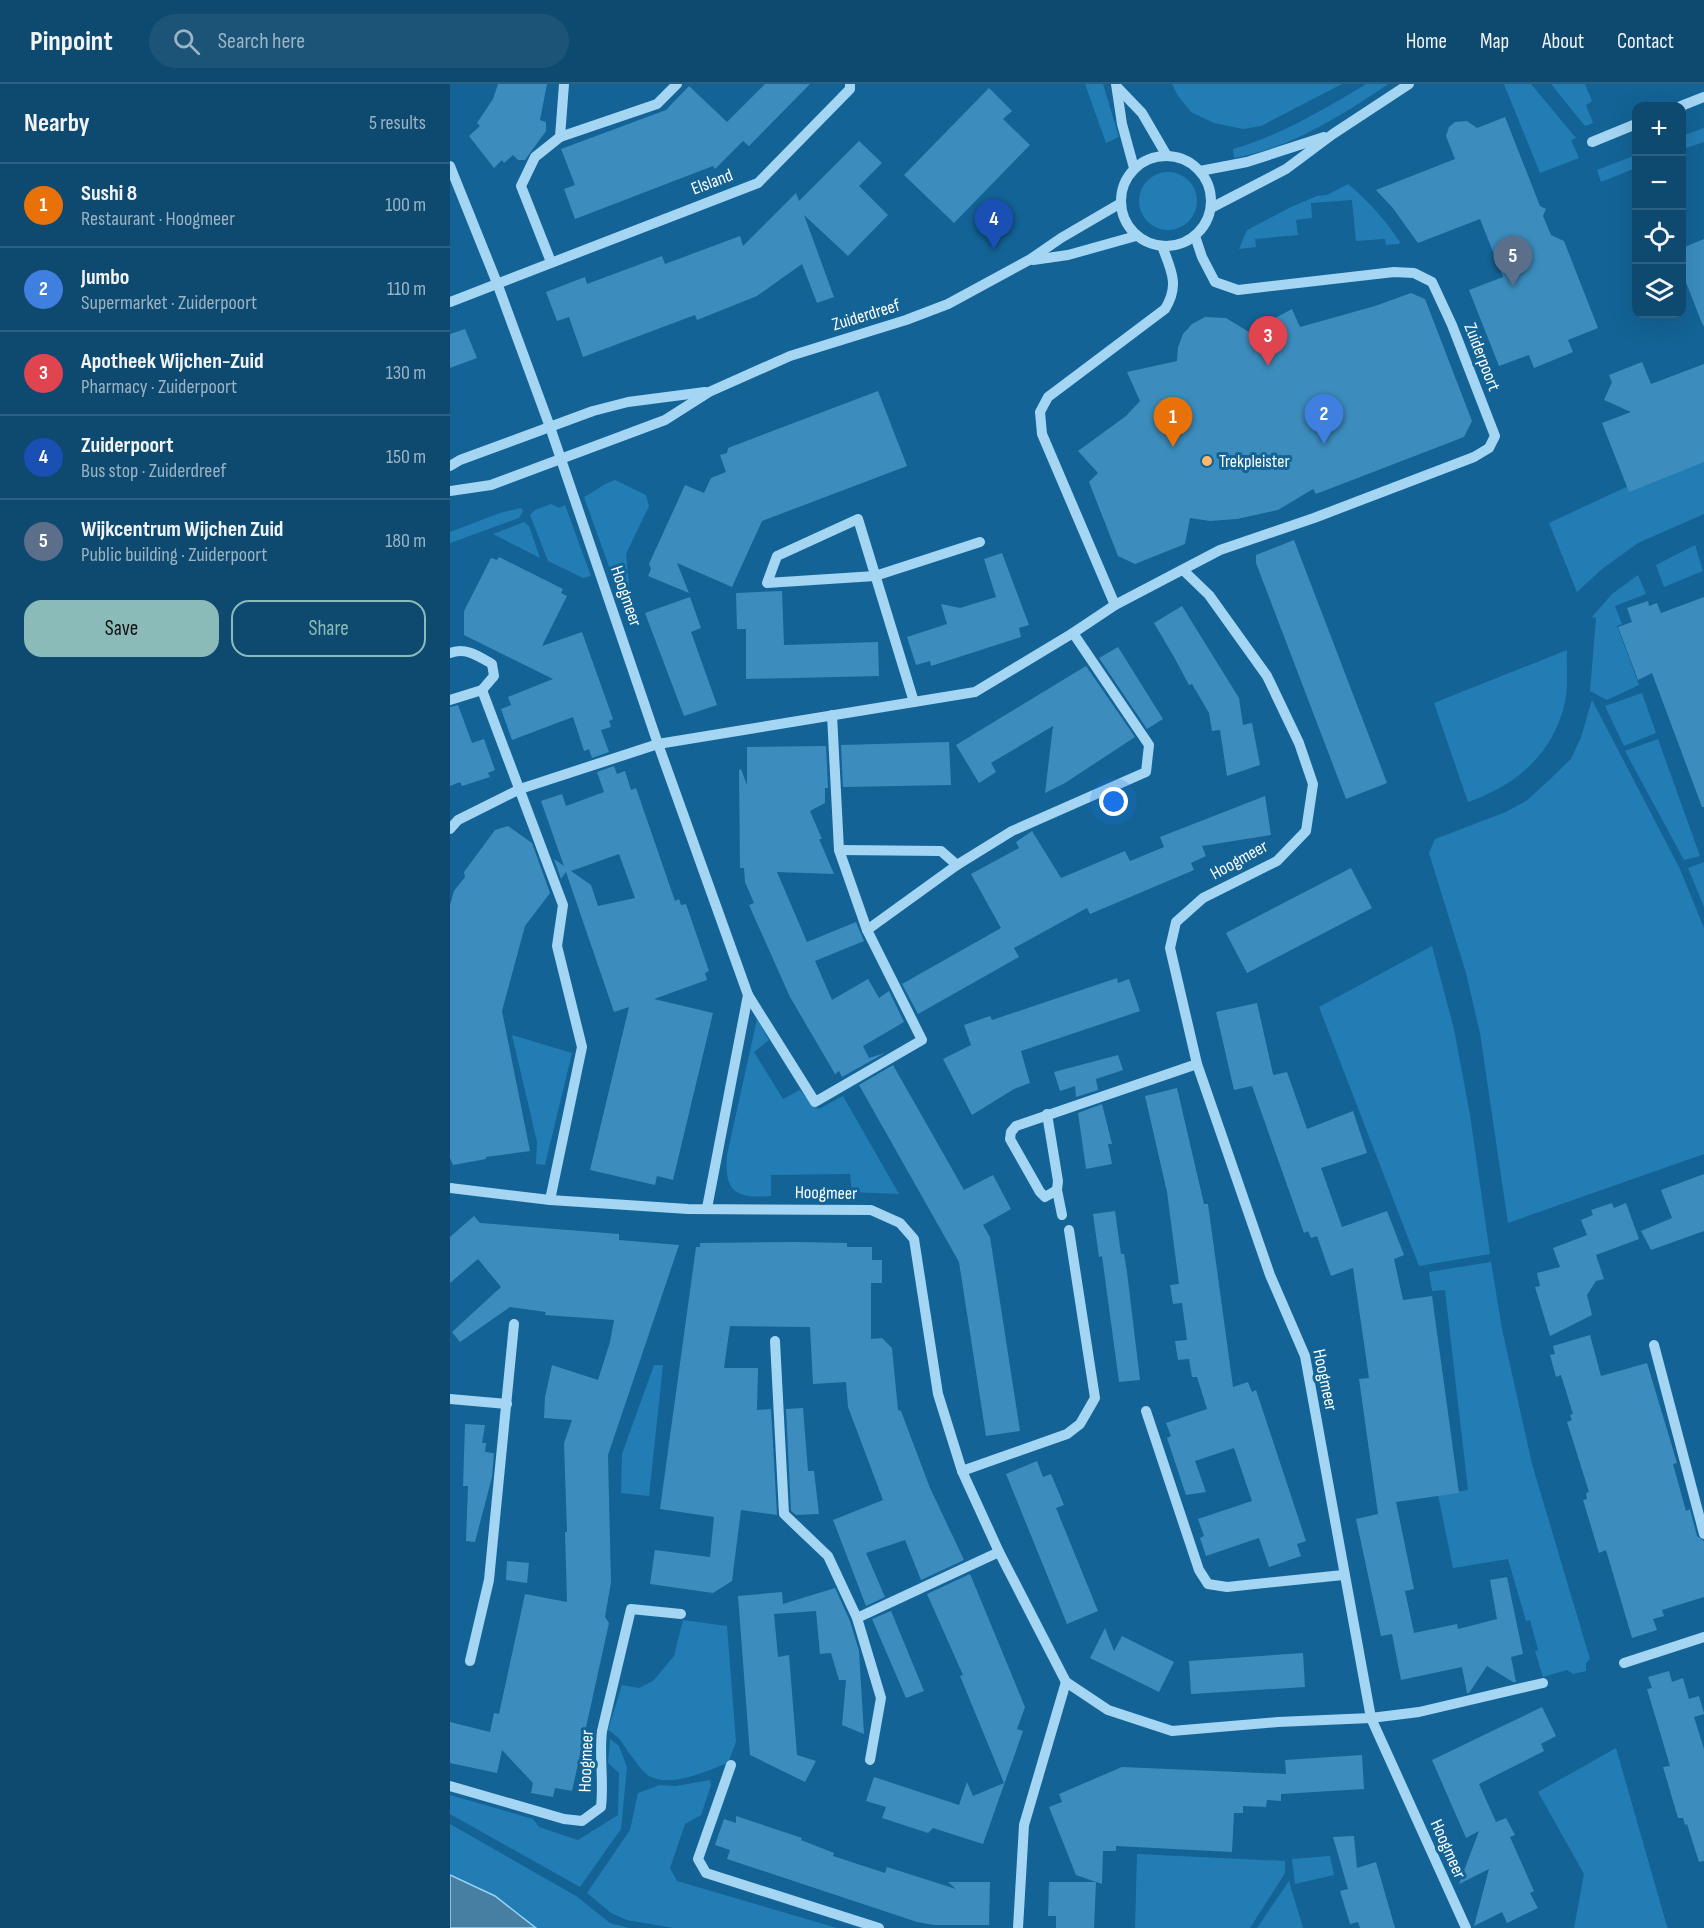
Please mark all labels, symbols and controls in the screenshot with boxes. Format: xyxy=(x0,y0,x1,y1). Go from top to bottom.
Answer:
search box xyxy=(149,14,569,68)
text: Pinpoint xyxy=(30,25,113,58)
icon: search xyxy=(170,25,203,58)
text: Search here xyxy=(218,28,305,55)
text: Home xyxy=(1406,29,1447,54)
text: Map xyxy=(1480,29,1509,54)
text: About xyxy=(1542,29,1584,54)
text: Contact xyxy=(1617,29,1674,54)
map controls xyxy=(1632,102,1686,318)
button: + xyxy=(1632,102,1686,156)
text: Nearby xyxy=(24,108,90,139)
text: 5 results xyxy=(369,111,426,135)
button: − xyxy=(1632,156,1686,210)
street label: Elsland xyxy=(688,165,736,199)
text: Sushi 8 xyxy=(81,180,137,207)
text: 1 xyxy=(40,193,47,217)
text: 100 m xyxy=(385,193,426,217)
pin: 4 xyxy=(974,200,1014,249)
text: Restaurant · Hoogmeer xyxy=(81,207,235,231)
button: locate xyxy=(1632,210,1686,264)
pin: 5 xyxy=(1494,236,1532,286)
text: Jumbo xyxy=(81,264,129,291)
button: layers xyxy=(1632,264,1686,318)
text: 2 xyxy=(39,277,48,301)
text: 110 m xyxy=(387,277,426,301)
text: Supermarket · Zuiderpoort xyxy=(81,291,257,315)
street label: Zuiderdreef xyxy=(830,295,903,335)
pin: 3 xyxy=(1248,316,1288,366)
street label: Zuiderpoort xyxy=(1459,320,1505,395)
text: Apotheek Wijchen-Zuid xyxy=(81,348,264,375)
text: 3 xyxy=(39,361,48,385)
text: 130 m xyxy=(386,361,426,385)
text: Pharmacy · Zuiderpoort xyxy=(81,375,237,399)
pin: 2 xyxy=(1304,394,1344,444)
pin: 1 xyxy=(1154,398,1192,447)
text: Zuiderpoort xyxy=(81,432,174,459)
text: 4 xyxy=(39,445,48,469)
text: 150 m xyxy=(386,445,426,469)
place label: Trekpleister xyxy=(1219,451,1290,472)
marker: Trekpleister xyxy=(1200,454,1214,468)
text: Bus stop · Zuiderdreef xyxy=(81,459,226,483)
text: Wijkcentrum Wijchen Zuid xyxy=(81,516,283,543)
text: 5 xyxy=(39,529,48,553)
text: 180 m xyxy=(385,529,426,553)
text: Public building · Zuiderpoort xyxy=(81,543,267,567)
street label: Hoogmeer xyxy=(606,563,646,629)
button: Save xyxy=(24,600,219,657)
button: Share xyxy=(231,600,426,657)
your location xyxy=(1099,787,1128,816)
street label: Hoogmeer xyxy=(1207,836,1271,884)
street label: Hoogmeer xyxy=(795,1182,857,1204)
street label: Hoogmeer xyxy=(1308,1347,1342,1413)
street label: Hoogmeer xyxy=(574,1729,598,1793)
street label: Hoogmeer xyxy=(1426,1816,1470,1882)

